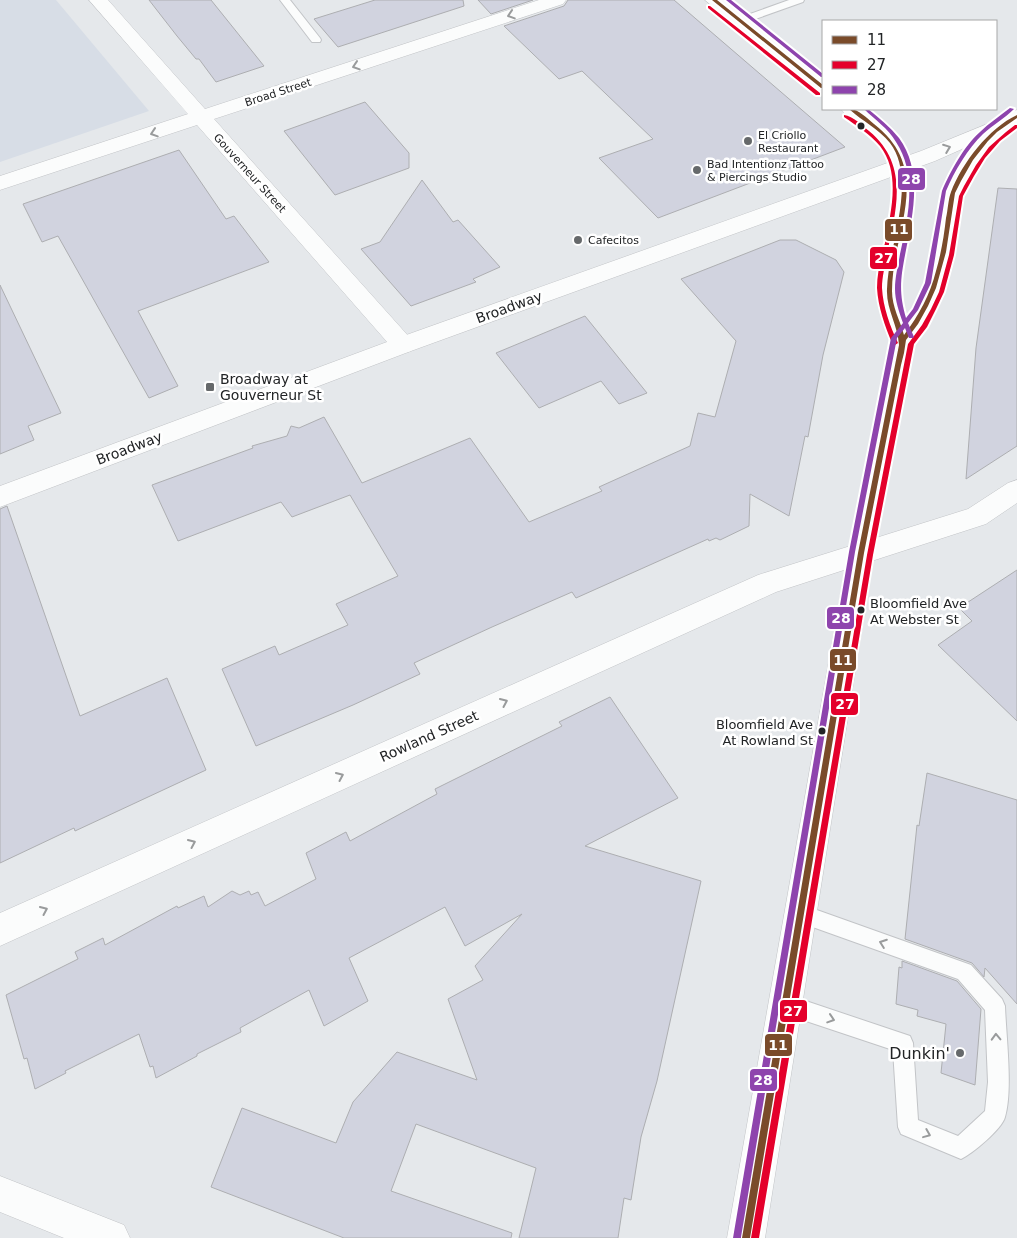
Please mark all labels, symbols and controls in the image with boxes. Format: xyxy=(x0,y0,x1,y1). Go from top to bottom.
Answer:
one-way arrow xyxy=(507,10,515,20)
legend xyxy=(822,20,997,110)
text: 11 xyxy=(867,31,886,49)
text: 27 xyxy=(867,56,886,74)
one-way arrow xyxy=(353,60,361,70)
street label: Broad Street xyxy=(243,75,314,109)
text: 28 xyxy=(867,81,886,99)
unlabelled marker xyxy=(856,121,866,131)
one-way arrow xyxy=(150,127,159,137)
place label: El Criollo Restaurant xyxy=(758,129,819,155)
street label: Gouverneur Street xyxy=(211,131,289,216)
marker: El Criollo Restaurant xyxy=(742,135,754,147)
one-way arrow xyxy=(942,144,950,154)
place label: Bad Intentionz Tattoo & Piercings Studio xyxy=(707,158,824,184)
marker: Bad Intentionz Tattoo & Piercings Studio xyxy=(691,164,703,176)
line badge: 28 xyxy=(897,167,926,191)
text: 28 xyxy=(901,171,921,187)
line badge: 11 xyxy=(884,218,913,242)
text: 11 xyxy=(889,221,909,237)
marker: Cafecitos xyxy=(572,234,584,246)
place label: Cafecitos xyxy=(588,234,639,247)
line badge: 27 xyxy=(869,246,898,270)
text: 27 xyxy=(874,250,894,266)
street label: Broadway xyxy=(474,288,544,326)
place label: Broadway at Gouverneur St xyxy=(220,371,322,403)
marker: Broadway at Gouverneur St xyxy=(204,381,216,393)
street label: Broadway xyxy=(94,428,164,468)
place label: Bloomfield Ave At Webster St xyxy=(870,596,967,627)
marker: Bloomfield Ave At Webster St xyxy=(856,605,866,615)
line badge: 28 xyxy=(826,606,855,630)
text: 28 xyxy=(831,610,851,626)
line badge: 11 xyxy=(829,648,857,672)
text: 11 xyxy=(833,652,853,668)
line badge: 27 xyxy=(830,692,859,716)
text: 27 xyxy=(835,696,855,712)
one-way arrow xyxy=(499,698,508,708)
street label: Rowland Street xyxy=(377,707,481,765)
place label: Bloomfield Ave At Rowland St xyxy=(716,717,813,748)
marker: Bloomfield Ave At Rowland St xyxy=(817,726,827,736)
one-way arrow xyxy=(335,772,344,783)
one-way arrow xyxy=(187,839,196,850)
one-way arrow xyxy=(39,906,48,917)
one-way arrow xyxy=(880,939,888,949)
line badge: 27 xyxy=(779,999,808,1023)
text: 27 xyxy=(783,1003,803,1019)
one-way arrow xyxy=(827,1013,835,1023)
line badge: 11 xyxy=(764,1033,793,1057)
one-way arrow xyxy=(991,1033,1002,1041)
text: 11 xyxy=(768,1037,788,1053)
place label: Dunkin' xyxy=(889,1044,950,1063)
marker: Dunkin' xyxy=(954,1047,966,1059)
line badge: 28 xyxy=(749,1068,778,1092)
text: 28 xyxy=(753,1072,773,1088)
one-way arrow xyxy=(922,1128,931,1138)

